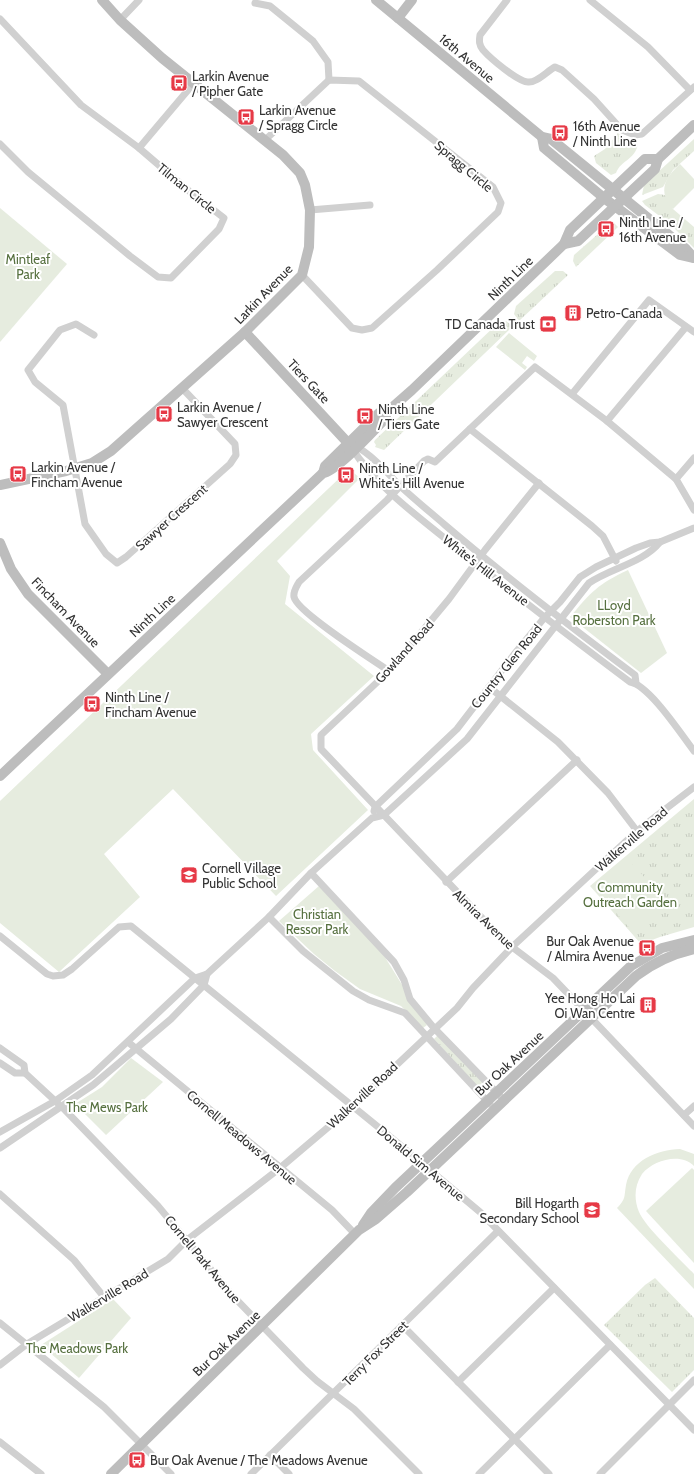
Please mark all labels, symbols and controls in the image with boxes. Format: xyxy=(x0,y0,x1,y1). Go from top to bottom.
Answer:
street label: 16th Avenue xyxy=(436,30,498,86)
place label: Larkin Avenue / Pipher Gate xyxy=(191,68,269,99)
bus stop icon: Larkin Avenue / Pipher Gate xyxy=(169,73,189,93)
place label: Larkin Avenue / Spragg Circle xyxy=(258,102,338,133)
bus stop icon: Larkin Avenue / Spragg Circle xyxy=(236,107,256,127)
place label: 16th Avenue / Ninth Line xyxy=(572,118,641,149)
bus stop icon: 16th Avenue / Ninth Line xyxy=(550,123,570,143)
street label: Spragg Circle xyxy=(431,137,497,195)
street label: Tilman Circle xyxy=(154,159,220,217)
place label: Ninth Line / 16th Avenue xyxy=(619,214,687,245)
bus stop icon: Ninth Line / 16th Avenue xyxy=(596,219,616,239)
park label: Mintleaf Park xyxy=(6,251,51,282)
street label: Ninth Line xyxy=(484,252,536,303)
street label: Larkin Avenue xyxy=(231,261,296,327)
building icon: Petro-Canada xyxy=(563,303,583,323)
place label: Petro-Canada xyxy=(586,305,663,321)
bank icon: TD Canada Trust xyxy=(538,314,558,334)
place label: TD Canada Trust xyxy=(445,316,536,332)
street label: Tiers Gate xyxy=(285,356,334,407)
place label: Larkin Avenue / Sawyer Crescent xyxy=(177,399,269,430)
place label: Ninth Line / Tiers Gate xyxy=(377,401,440,432)
bus stop icon: Larkin Avenue / Sawyer Crescent xyxy=(154,404,174,424)
bus stop icon: Ninth Line / Tiers Gate xyxy=(355,406,375,426)
place label: Larkin Avenue / Fincham Avenue xyxy=(31,459,123,490)
place label: Ninth Line / White's Hill Avenue xyxy=(359,460,465,491)
bus stop icon: Larkin Avenue / Fincham Avenue xyxy=(8,464,28,484)
bus stop icon: Ninth Line / White's Hill Avenue xyxy=(336,465,356,485)
street label: Sawyer Crescent xyxy=(132,480,211,553)
street label: White's Hill Avenue xyxy=(440,531,533,609)
street label: Fincham Avenue xyxy=(28,574,104,651)
street label: Ninth Line xyxy=(126,590,178,640)
park label: LLoyd Roberston Park xyxy=(572,597,656,628)
street label: Gowland Road xyxy=(371,616,437,686)
street label: Country Glen Road xyxy=(467,621,545,711)
place label: Ninth Line / Fincham Avenue xyxy=(105,689,197,720)
bus stop icon: Ninth Line / Fincham Avenue xyxy=(82,694,102,714)
street label: Walkerville Road xyxy=(592,803,670,875)
place label: Cornell Village Public School xyxy=(202,860,281,891)
school or university icon: Cornell Village Public School xyxy=(179,865,199,885)
park label: Community Outreach Garden xyxy=(583,879,677,910)
street label: Almira Avenue xyxy=(450,886,518,953)
park label: Christian Ressor Park xyxy=(286,906,348,937)
place label: Bur Oak Avenue / Almira Avenue xyxy=(546,933,634,964)
bus stop icon: Bur Oak Avenue / Almira Avenue xyxy=(637,938,657,958)
place label: Yee Hong Ho Lai Oi Wan Centre xyxy=(544,990,635,1021)
building icon: Yee Hong Ho Lai Oi Wan Centre xyxy=(638,995,658,1015)
street label: Bur Oak Avenue xyxy=(471,1027,547,1099)
street label: Walkerville Road xyxy=(323,1058,401,1132)
street label: Cornell Meadows Avenue xyxy=(184,1086,300,1188)
park label: The Mews Park xyxy=(66,1099,148,1115)
street label: Donald Sim Avenue xyxy=(374,1122,468,1204)
place label: Bill Hogarth Secondary School xyxy=(480,1195,579,1226)
school or university icon: Bill Hogarth Secondary School xyxy=(582,1200,602,1220)
street label: Cornell Park Avenue xyxy=(162,1212,245,1306)
street label: Walkerville Road xyxy=(65,1265,151,1325)
street label: Bur Oak Avenue xyxy=(189,1307,263,1379)
street label: Terry Fox Street xyxy=(339,1317,411,1389)
park label: The Meadows Park xyxy=(26,1340,128,1356)
bus stop icon: Bur Oak Avenue / The Meadows Avenue xyxy=(127,1450,147,1470)
place label: Bur Oak Avenue / The Meadows Avenue xyxy=(150,1452,368,1468)

